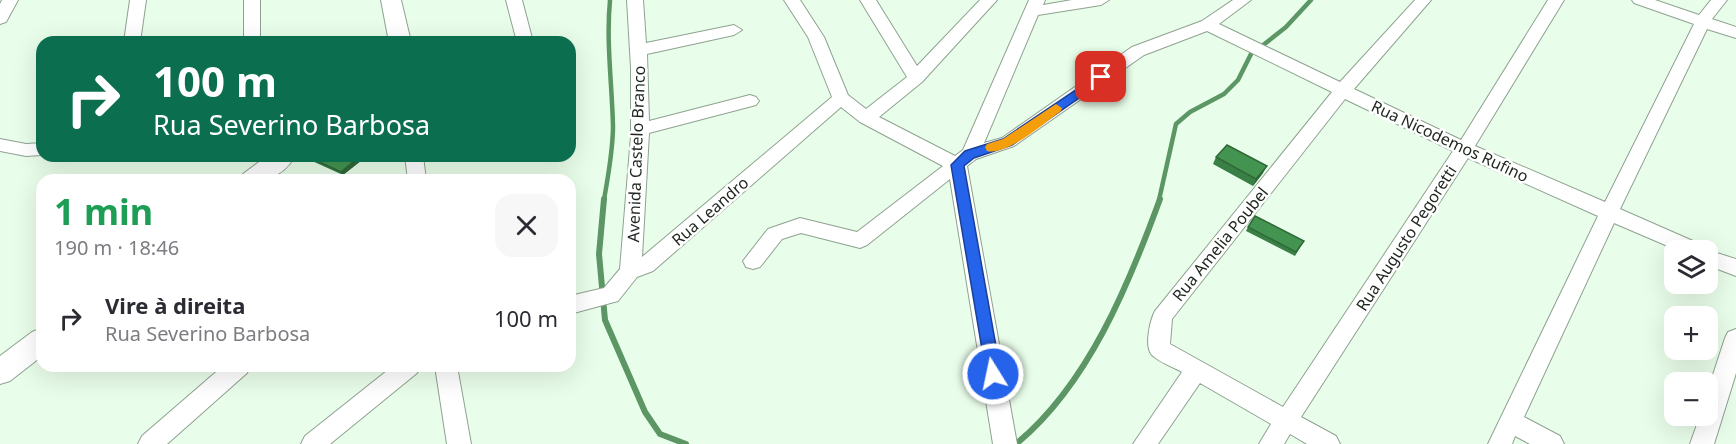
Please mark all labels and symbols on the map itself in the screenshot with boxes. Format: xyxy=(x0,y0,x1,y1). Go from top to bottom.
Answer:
pin xyxy=(1075,51,1126,102)
street label: Avenida Castelo Branco xyxy=(622,65,650,243)
street label: Rua Nicodemos Rufino xyxy=(1368,95,1532,187)
street label: Rua Augusto Pegoretti xyxy=(1351,161,1461,315)
street label: Rua Leandro xyxy=(667,172,753,250)
street label: Rua Amelia Poubel xyxy=(1167,182,1273,306)
position arrow xyxy=(961,342,1025,406)

